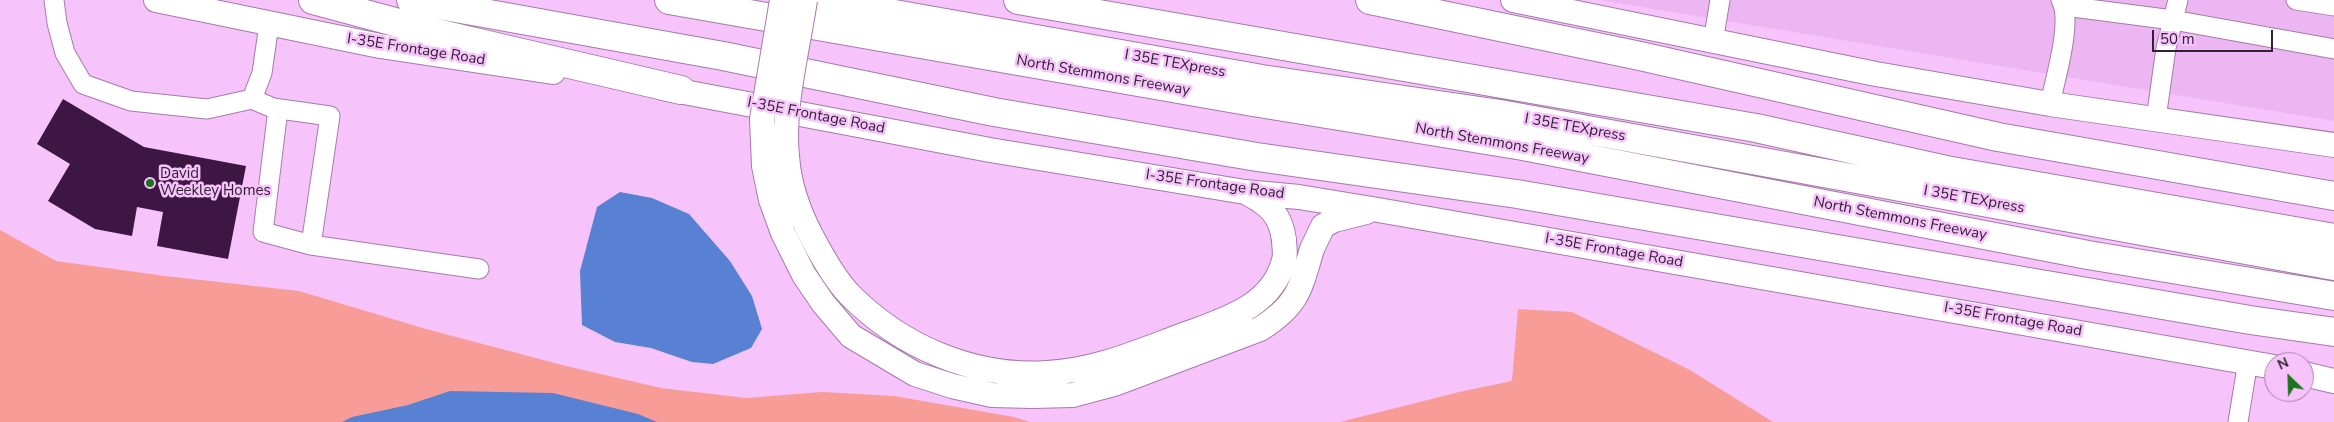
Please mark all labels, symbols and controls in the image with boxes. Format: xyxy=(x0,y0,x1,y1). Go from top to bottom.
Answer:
scale bar xyxy=(2154,20,2275,52)
text: 50 m xyxy=(2160,29,2195,49)
street label: I-35E Frontage Road xyxy=(346,30,486,70)
street label: I 35E TEXpress xyxy=(1123,46,1227,82)
street label: North Stemmons Freeway xyxy=(1015,52,1191,100)
street label: I-35E Frontage Road xyxy=(746,94,886,138)
street label: I 35E TEXpress xyxy=(1523,110,1627,146)
street label: North Stemmons Freeway xyxy=(1414,120,1590,168)
place label: David Weekley Homes xyxy=(160,165,271,200)
street label: I-35E Frontage Road xyxy=(1145,166,1285,204)
marker: David Weekley Homes xyxy=(144,177,156,189)
street label: I 35E TEXpress xyxy=(1922,182,2026,218)
street label: North Stemmons Freeway xyxy=(1812,193,1988,245)
street label: I-35E Frontage Road xyxy=(1544,230,1684,272)
street label: I-35E Frontage Road xyxy=(1943,299,2083,341)
north arrow xyxy=(2264,352,2314,402)
text: N xyxy=(2274,353,2292,375)

